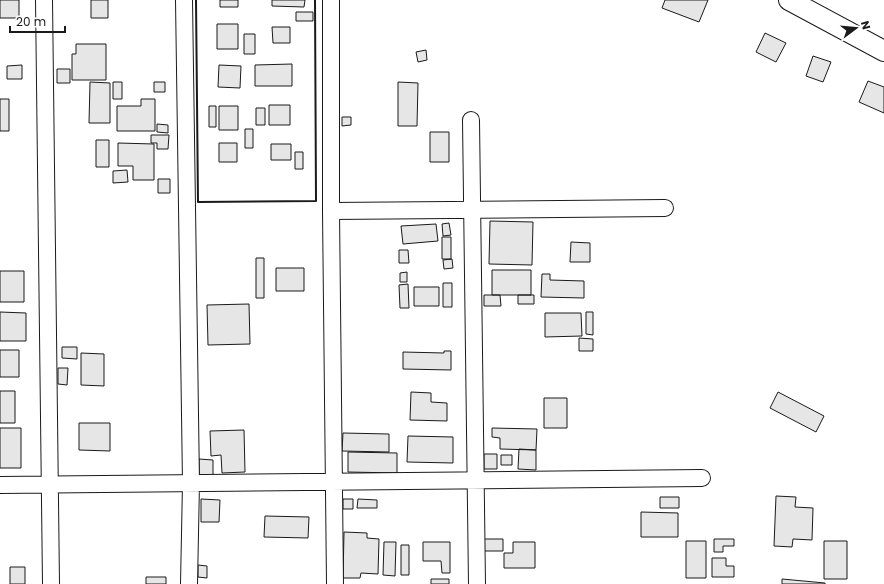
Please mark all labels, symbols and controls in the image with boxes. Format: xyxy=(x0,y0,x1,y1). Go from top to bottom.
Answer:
scale bar xyxy=(10,8,65,34)
north arrow xyxy=(836,8,876,48)
text: 20 m xyxy=(16,13,46,30)
text: N xyxy=(857,19,874,31)

